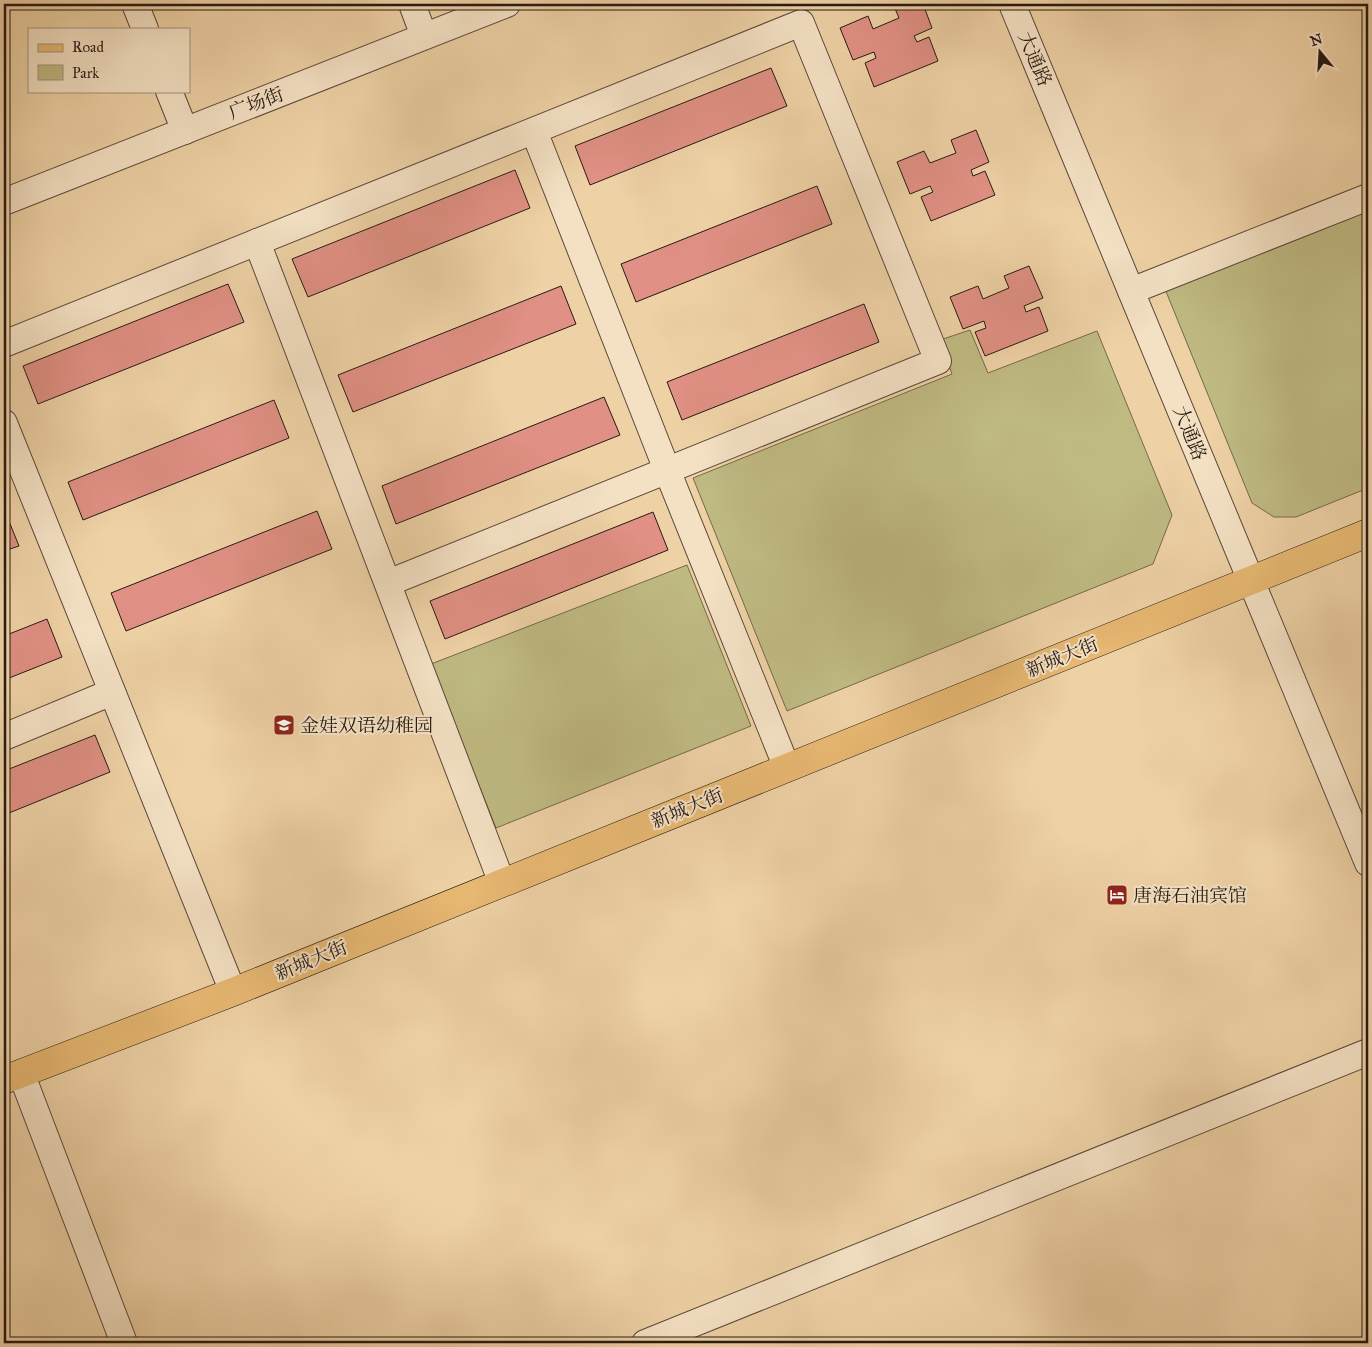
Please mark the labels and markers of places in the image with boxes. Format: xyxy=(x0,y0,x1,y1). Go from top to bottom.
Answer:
school or university icon: 金娃双语幼稚园 xyxy=(272,713,296,737)
place label: 金娃双语幼稚园 xyxy=(300,714,433,737)
hotel icon: 唐海石油宾馆 xyxy=(1105,883,1129,907)
place label: 唐海石油宾馆 xyxy=(1133,884,1247,907)

